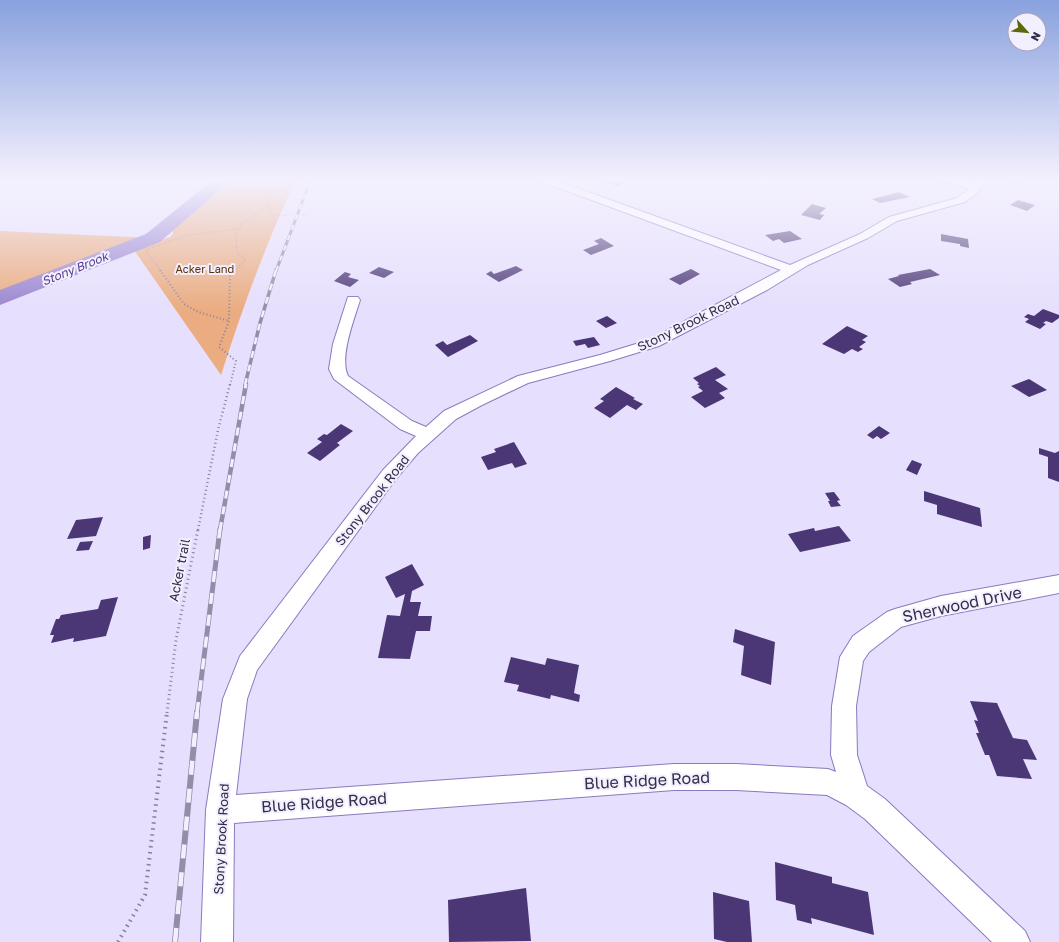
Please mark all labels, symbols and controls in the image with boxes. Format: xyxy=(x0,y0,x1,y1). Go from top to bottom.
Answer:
north arrow xyxy=(1007,12,1047,52)
text: N xyxy=(1029,30,1044,43)
water label: Stony Brook xyxy=(40,248,111,289)
park label: Acker Land xyxy=(176,262,234,275)
street label: Stony Brook Road xyxy=(635,291,741,355)
street label: Stony Brook Road xyxy=(332,451,412,549)
street label: Acker trail xyxy=(165,537,193,603)
street label: Sherwood Drive xyxy=(901,582,1023,626)
street label: Blue Ridge Road xyxy=(583,767,711,793)
street label: Stony Brook Road xyxy=(210,783,232,895)
street label: Blue Ridge Road xyxy=(260,788,388,816)

